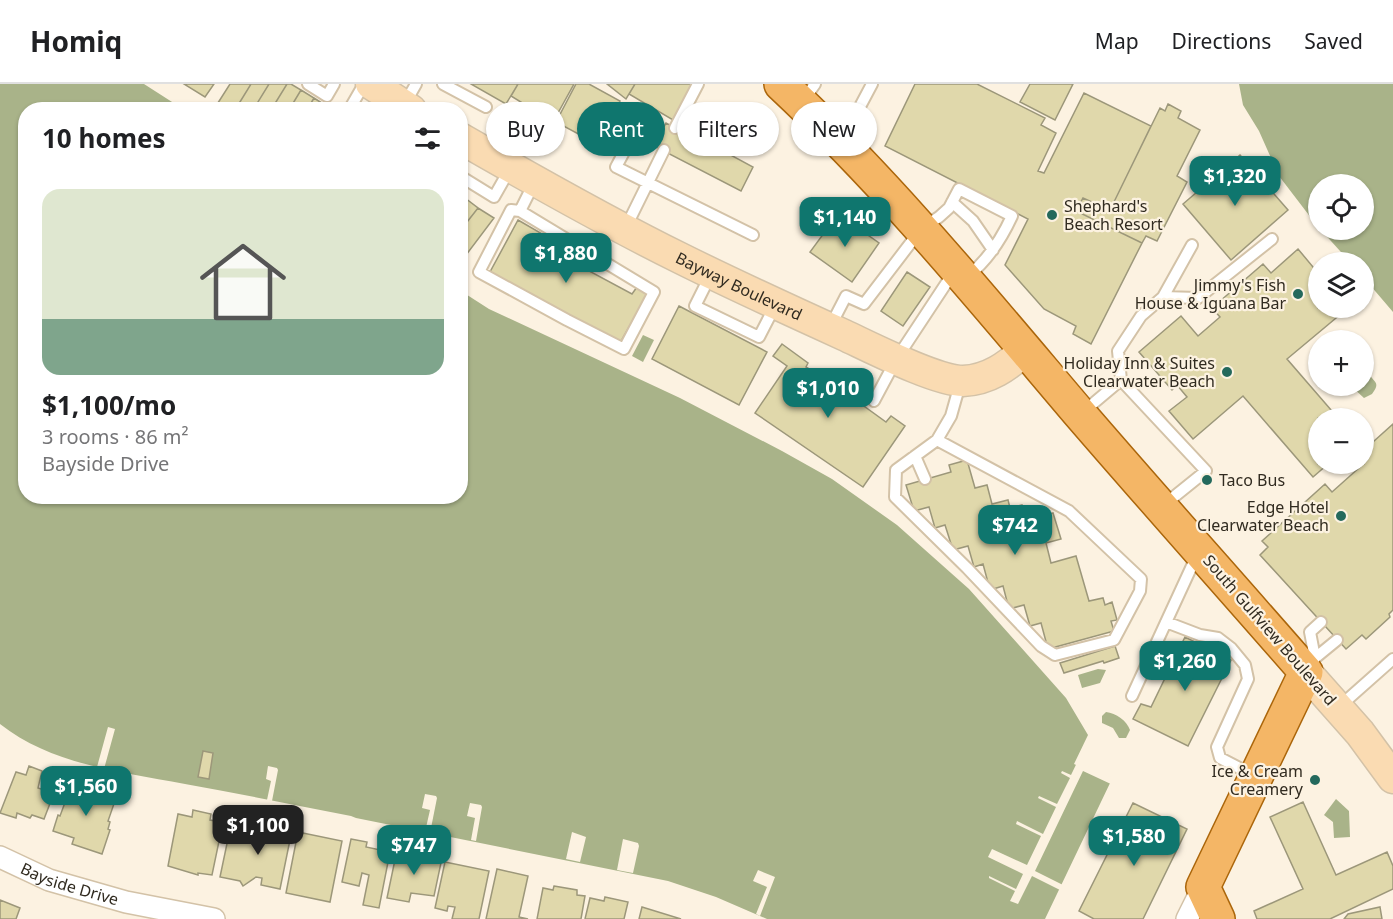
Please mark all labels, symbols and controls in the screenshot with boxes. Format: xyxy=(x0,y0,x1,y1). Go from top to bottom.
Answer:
text: Homiq xyxy=(30,22,122,60)
text: Map xyxy=(1095,27,1139,55)
text: Directions xyxy=(1172,27,1271,55)
text: Saved xyxy=(1304,27,1363,55)
chip: Buy xyxy=(486,102,565,156)
chip: Rent xyxy=(577,102,665,156)
chip: Filters xyxy=(677,102,779,156)
chip: New xyxy=(791,102,877,156)
text: 10 homes xyxy=(42,120,166,156)
icon: filters xyxy=(411,122,444,155)
pin: $1,320 xyxy=(1186,156,1284,207)
text: $1,320 xyxy=(1204,162,1266,189)
map controls xyxy=(1308,174,1374,474)
button: locate xyxy=(1308,174,1374,240)
place label: Shephard's Beach Resort xyxy=(1064,195,1163,235)
pin: $1,140 xyxy=(796,197,894,248)
text: $1,140 xyxy=(814,203,876,230)
marker: Shephard's Beach Resort xyxy=(1045,208,1059,222)
icon: home xyxy=(189,228,297,336)
pin: $1,880 xyxy=(517,233,615,284)
text: $1,880 xyxy=(535,239,597,266)
street label: Bayway Boulevard xyxy=(672,247,806,326)
button: layers xyxy=(1308,252,1374,318)
place label: Jimmy's Fish House & Iguana Bar xyxy=(1135,274,1286,314)
marker: Jimmy's Fish House & Iguana Bar xyxy=(1291,287,1305,301)
button: + xyxy=(1308,330,1374,396)
place label: Holiday Inn & Suites Clearwater Beach xyxy=(1064,352,1215,392)
marker: Holiday Inn & Suites Clearwater Beach xyxy=(1220,365,1234,379)
pin: $1,010 xyxy=(779,368,877,419)
text: $1,010 xyxy=(797,374,859,401)
text: $1,100/mo xyxy=(42,387,176,423)
button: − xyxy=(1308,408,1374,474)
text: 3 rooms · 86 m² xyxy=(42,423,189,450)
text: Bayside Drive xyxy=(42,450,169,477)
place label: Taco Bus xyxy=(1219,469,1285,491)
marker: Taco Bus xyxy=(1200,473,1214,487)
place label: Edge Hotel Clearwater Beach xyxy=(1197,496,1329,536)
pin: $742 xyxy=(979,505,1051,556)
marker: Edge Hotel Clearwater Beach xyxy=(1334,509,1348,523)
text: $742 xyxy=(992,511,1038,538)
street label: South Gulfview Boulevard xyxy=(1198,550,1342,710)
pin: $1,260 xyxy=(1136,641,1234,692)
text: $1,260 xyxy=(1154,647,1216,674)
place label: Ice & Cream Creamery xyxy=(1211,760,1304,800)
pin: $1,560 xyxy=(37,766,135,817)
text: $1,560 xyxy=(55,772,117,799)
marker: Ice & Cream Creamery xyxy=(1308,773,1322,787)
pin: $1,100 xyxy=(209,805,307,856)
text: $1,100 xyxy=(227,811,289,838)
pin: $1,580 xyxy=(1085,816,1183,867)
text: $1,580 xyxy=(1103,822,1165,849)
pin: $747 xyxy=(378,825,450,876)
text: $747 xyxy=(391,831,437,858)
street label: Bayside Drive xyxy=(17,857,121,910)

